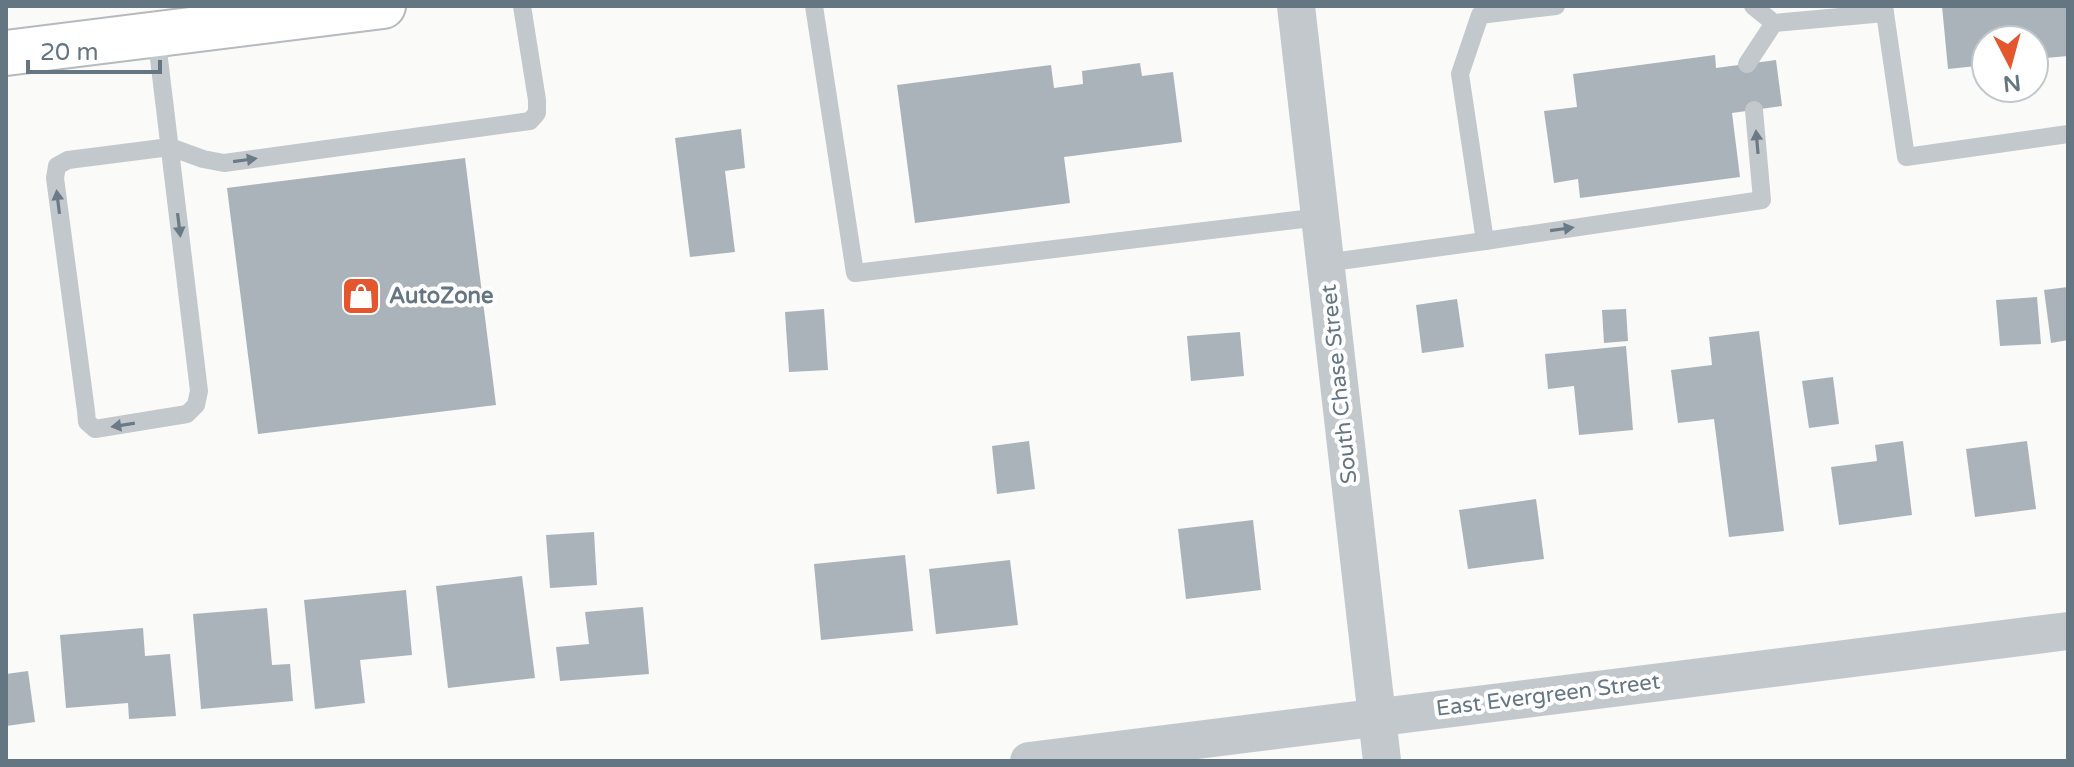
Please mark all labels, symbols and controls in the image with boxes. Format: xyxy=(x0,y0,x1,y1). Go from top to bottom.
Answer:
scale bar xyxy=(28,24,160,74)
north arrow xyxy=(1970,24,2050,104)
text: 20 m xyxy=(40,38,98,67)
text: N xyxy=(2002,69,2022,97)
one-way arrow xyxy=(1750,129,1763,154)
one-way arrow xyxy=(233,153,258,166)
one-way arrow xyxy=(51,189,64,214)
one-way arrow xyxy=(173,213,186,238)
one-way arrow xyxy=(1550,222,1575,235)
shop icon: AutoZone xyxy=(340,275,382,317)
place label: AutoZone xyxy=(389,283,493,309)
street label: South Chase Street xyxy=(1316,283,1362,485)
one-way arrow xyxy=(110,419,135,432)
street label: East Evergreen Street xyxy=(1435,668,1661,722)

